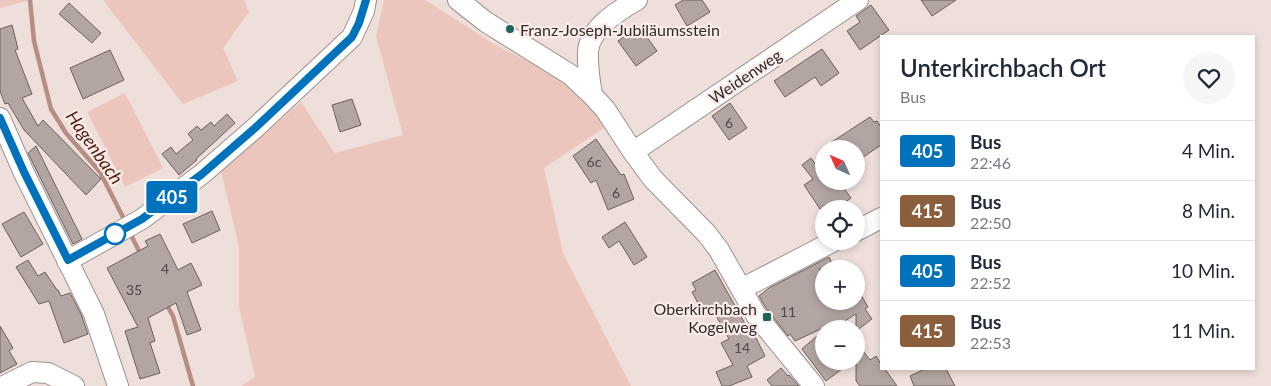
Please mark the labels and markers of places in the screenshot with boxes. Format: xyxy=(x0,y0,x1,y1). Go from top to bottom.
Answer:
place label: Franz-Joseph-Jubiläumsstein xyxy=(520,20,720,39)
marker: Franz-Joseph-Jubiläumsstein xyxy=(504,23,516,35)
unlabelled marker xyxy=(104,223,126,245)
place label: Oberkirchbach Kogelweg xyxy=(654,299,757,336)
marker: Oberkirchbach Kogelweg xyxy=(761,311,773,323)

